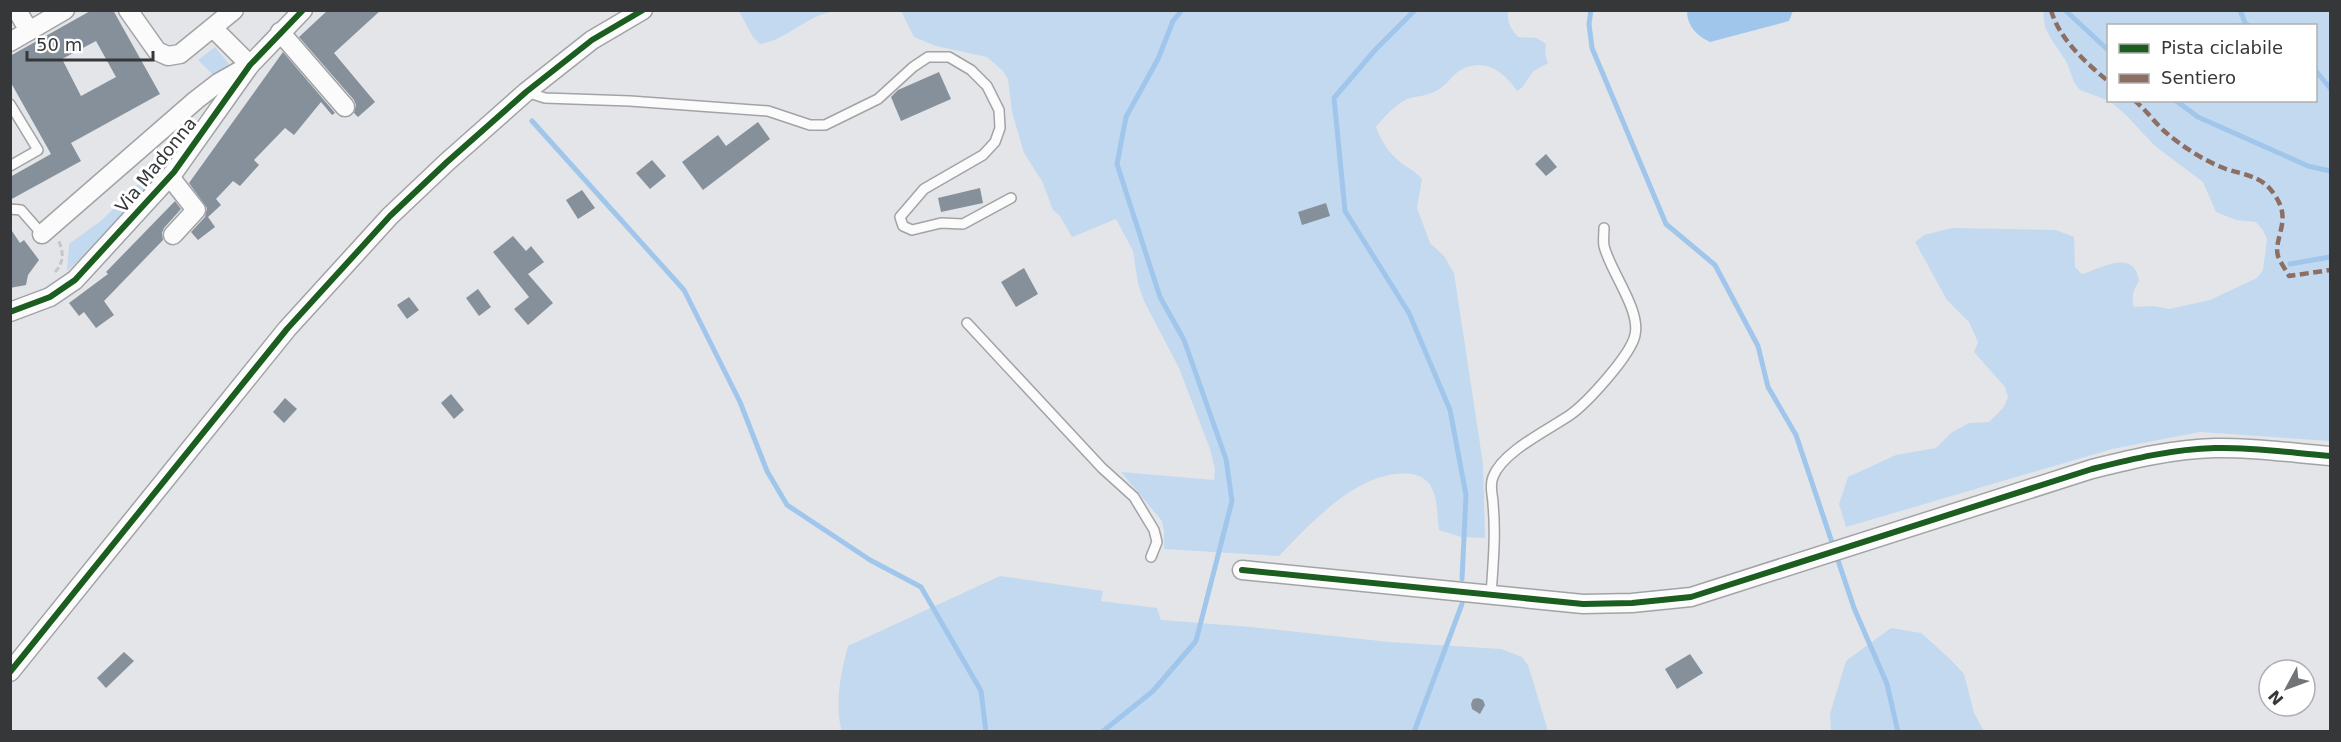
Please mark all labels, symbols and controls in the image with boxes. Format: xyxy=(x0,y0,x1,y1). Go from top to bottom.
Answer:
scale bar xyxy=(27,24,153,62)
legend xyxy=(2107,24,2317,102)
text: 50 m xyxy=(36,34,82,55)
text: Pista ciclabile xyxy=(2161,37,2283,58)
text: Sentiero xyxy=(2161,67,2236,88)
street label: Via Madonna xyxy=(111,113,200,217)
north arrow xyxy=(2257,658,2317,718)
text: N xyxy=(2264,686,2288,709)

